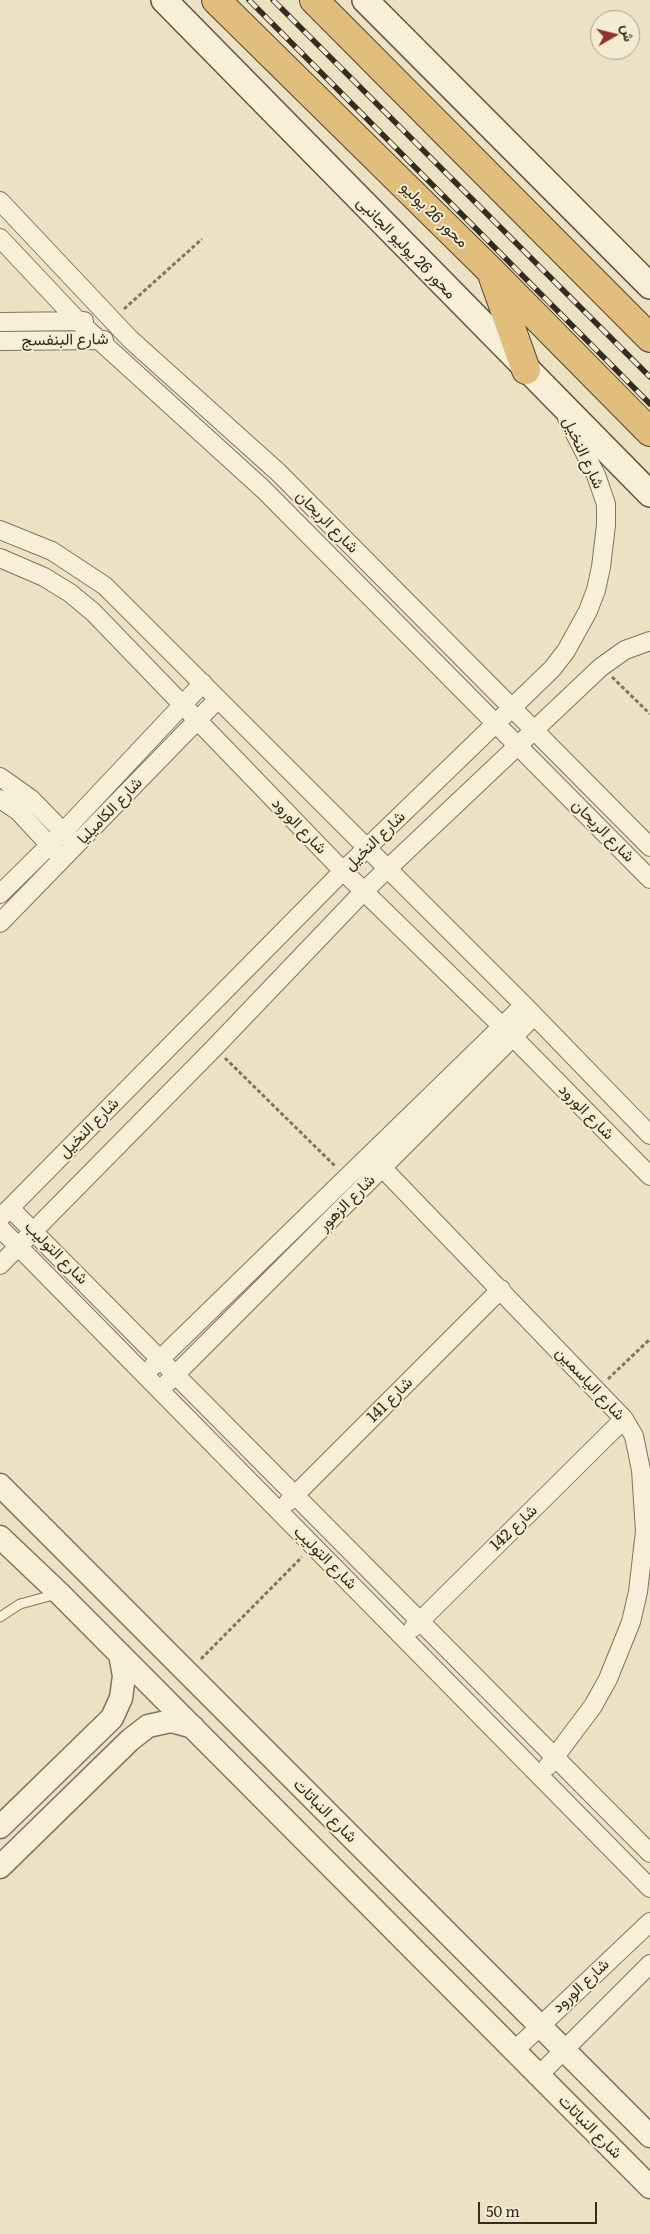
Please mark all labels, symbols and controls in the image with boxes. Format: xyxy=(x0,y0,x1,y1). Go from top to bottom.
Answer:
north arrow xyxy=(590,10,640,60)
text: ش xyxy=(618,23,640,43)
street label: محور 26 يوليو xyxy=(396,178,472,252)
street label: محور 26 يوليو الجانبى xyxy=(352,193,460,303)
street label: شارع البنفسج xyxy=(21,330,109,350)
street label: شارع النخيل xyxy=(558,414,608,492)
street label: شارع الريحان xyxy=(292,487,362,557)
street label: شارع الكاميليا xyxy=(73,774,147,848)
street label: شارع الورود xyxy=(267,794,331,858)
street label: شارع الريحان xyxy=(568,796,638,866)
street label: شارع النخيل xyxy=(341,807,409,875)
street label: شارع الورود xyxy=(554,1080,618,1144)
street label: شارع النخيل xyxy=(55,1094,123,1162)
street label: شارع الزهور xyxy=(315,1171,379,1235)
street label: شارع التوليب xyxy=(20,1217,92,1289)
street label: شارع الياسمين xyxy=(551,1343,629,1425)
street label: شارع 141 xyxy=(363,1373,417,1427)
street label: شارع 142 xyxy=(486,1501,542,1555)
street label: شارع التوليب xyxy=(289,1522,361,1594)
street label: شارع النباتات xyxy=(289,1775,361,1847)
street label: شارع الورود xyxy=(549,1955,613,2017)
street label: شارع النباتات xyxy=(554,2091,626,2163)
scale bar xyxy=(480,2192,599,2224)
text: 50 m xyxy=(486,2199,520,2222)

